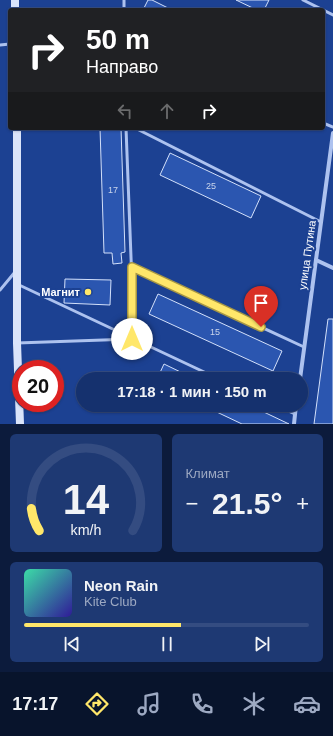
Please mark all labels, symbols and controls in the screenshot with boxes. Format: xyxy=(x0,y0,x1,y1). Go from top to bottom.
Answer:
icon: right xyxy=(20,24,72,76)
text: 50 m xyxy=(86,24,150,55)
text: Направо xyxy=(86,57,158,77)
icon: left xyxy=(114,100,136,122)
icon: ahead xyxy=(156,100,178,122)
icon: right xyxy=(198,100,220,122)
house number: 25 xyxy=(206,181,216,191)
house number: 17 xyxy=(108,185,118,195)
street label: улица Путина xyxy=(296,219,318,291)
place label: Магнит xyxy=(41,286,81,298)
pin xyxy=(244,286,278,327)
marker: Магнит xyxy=(83,287,93,297)
icon: arrive xyxy=(250,292,272,314)
position arrow xyxy=(111,318,153,360)
house number: 15 xyxy=(210,327,220,337)
speed limit sign: 20 xyxy=(12,360,64,412)
text: 17:18 · 1 мин · 150 m xyxy=(117,383,267,400)
text: Климат xyxy=(186,466,230,481)
text: 14 xyxy=(63,476,109,523)
text: 21.5° xyxy=(212,487,282,520)
text: − xyxy=(186,491,198,516)
text: + xyxy=(296,491,309,516)
text: km/h xyxy=(70,522,101,538)
text: Neon Rain xyxy=(84,577,158,594)
text: Kite Club xyxy=(84,594,137,609)
icon: previous xyxy=(61,633,83,655)
icon: pause xyxy=(156,633,178,655)
icon: next xyxy=(251,633,273,655)
icon: directions xyxy=(83,690,111,718)
icon: music xyxy=(135,690,163,718)
icon: phone xyxy=(188,690,216,718)
icon: climate xyxy=(240,690,268,718)
icon: car xyxy=(293,690,321,718)
text: 17:17 xyxy=(12,694,58,714)

